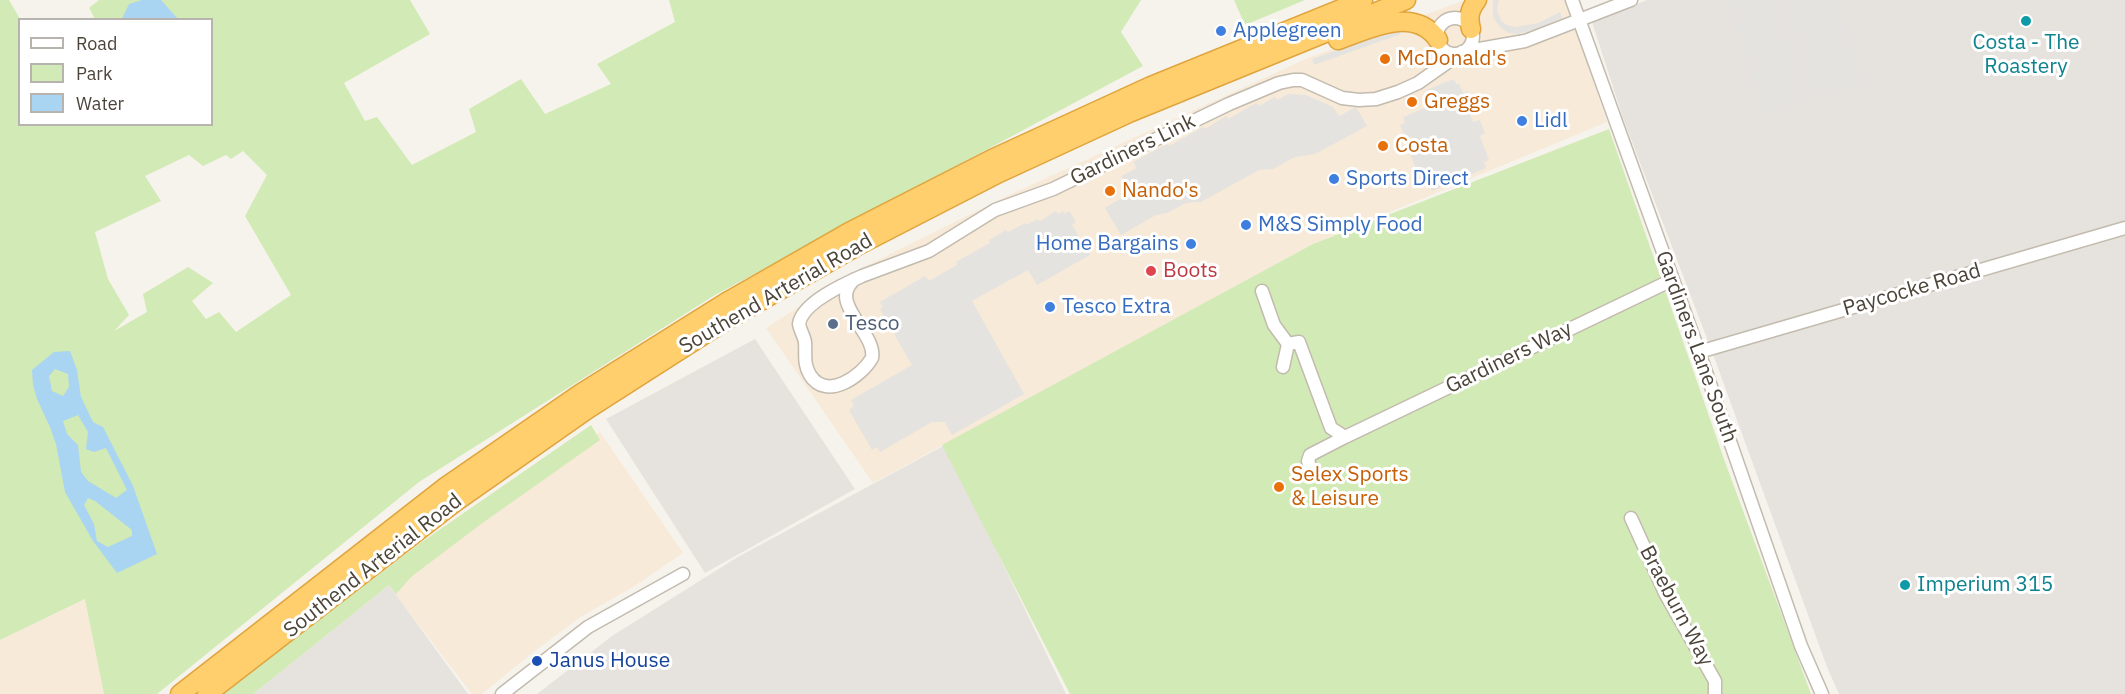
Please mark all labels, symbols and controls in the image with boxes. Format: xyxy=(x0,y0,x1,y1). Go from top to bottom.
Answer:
marker: Costa - The Roastery xyxy=(2019,14,2033,28)
legend xyxy=(18,18,213,126)
place label: Applegreen xyxy=(1233,18,1342,44)
marker: Applegreen xyxy=(1214,24,1228,38)
place label: Costa - The Roastery xyxy=(1972,30,2080,80)
text: Road xyxy=(76,32,117,55)
place label: McDonald's xyxy=(1397,46,1507,72)
marker: McDonald's xyxy=(1378,52,1392,66)
text: Park xyxy=(76,62,112,85)
place label: Greggs xyxy=(1424,89,1490,115)
text: Water xyxy=(76,92,124,115)
marker: Greggs xyxy=(1405,95,1419,109)
place label: Lidl xyxy=(1534,108,1568,134)
street label: Gardiners Link xyxy=(1066,109,1200,191)
marker: Lidl xyxy=(1515,114,1529,128)
place label: Costa xyxy=(1395,133,1448,159)
marker: Costa xyxy=(1376,139,1390,153)
place label: Sports Direct xyxy=(1346,166,1469,192)
marker: Sports Direct xyxy=(1327,172,1341,186)
place label: Nando's xyxy=(1122,178,1199,204)
marker: Nando's xyxy=(1103,184,1117,198)
place label: M&S Simply Food xyxy=(1258,212,1423,238)
marker: M&S Simply Food xyxy=(1239,218,1253,232)
street label: Southend Arterial Road xyxy=(675,228,877,360)
place label: Home Bargains xyxy=(1036,231,1179,257)
marker: Home Bargains xyxy=(1184,237,1198,251)
street label: Gardiners Lane South xyxy=(1650,248,1742,446)
place label: Boots xyxy=(1163,258,1218,284)
street label: Paycocke Road xyxy=(1840,258,1984,322)
marker: Boots xyxy=(1144,264,1158,278)
place label: Tesco Extra xyxy=(1062,294,1171,320)
marker: Tesco Extra xyxy=(1043,300,1057,314)
place label: Tesco xyxy=(845,311,900,337)
marker: Tesco xyxy=(826,317,840,331)
street label: Gardiners Way xyxy=(1442,317,1576,399)
place label: Selex Sports & Leisure xyxy=(1291,462,1409,512)
marker: Selex Sports & Leisure xyxy=(1272,480,1286,494)
street label: Southend Arterial Road xyxy=(279,489,467,643)
street label: Braeburn Way xyxy=(1634,541,1718,671)
place label: Imperium 315 xyxy=(1917,572,2053,598)
marker: Imperium 315 xyxy=(1898,578,1912,592)
place label: Janus House xyxy=(549,648,670,674)
marker: Janus House xyxy=(530,654,544,668)

